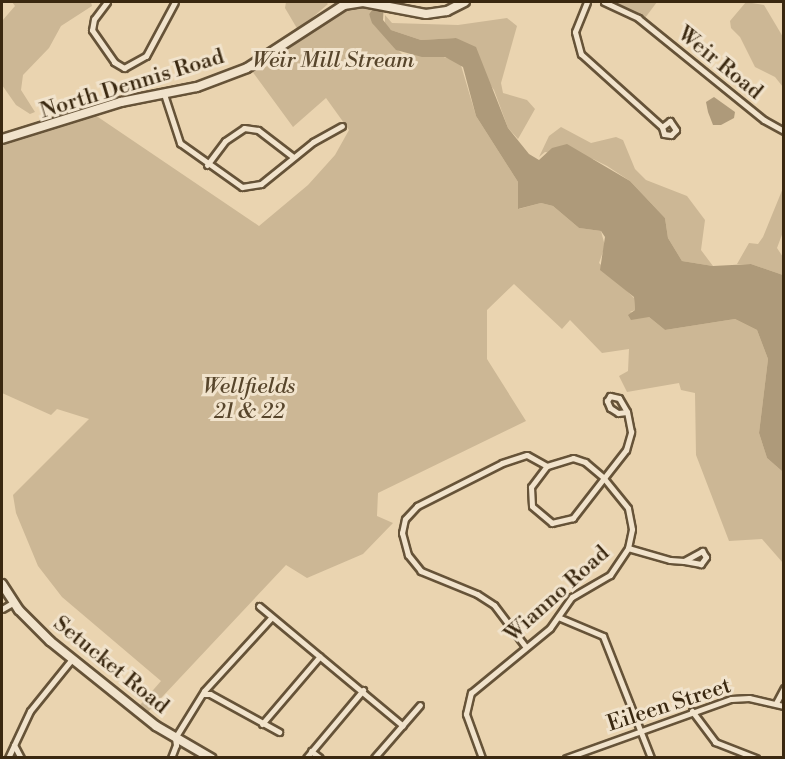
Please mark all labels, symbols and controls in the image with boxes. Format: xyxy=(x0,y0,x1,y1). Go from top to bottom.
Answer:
street label: Weir Road xyxy=(672,21,768,105)
street label: North Dennis Road xyxy=(37,43,227,125)
park label: Weir Mill Stream xyxy=(252,48,414,74)
park label: Wellfields 21 & 22 xyxy=(203,373,295,424)
street label: Wianno Road xyxy=(499,540,615,648)
street label: Setucket Road xyxy=(48,610,174,720)
street label: Eileen Street xyxy=(604,673,734,737)

